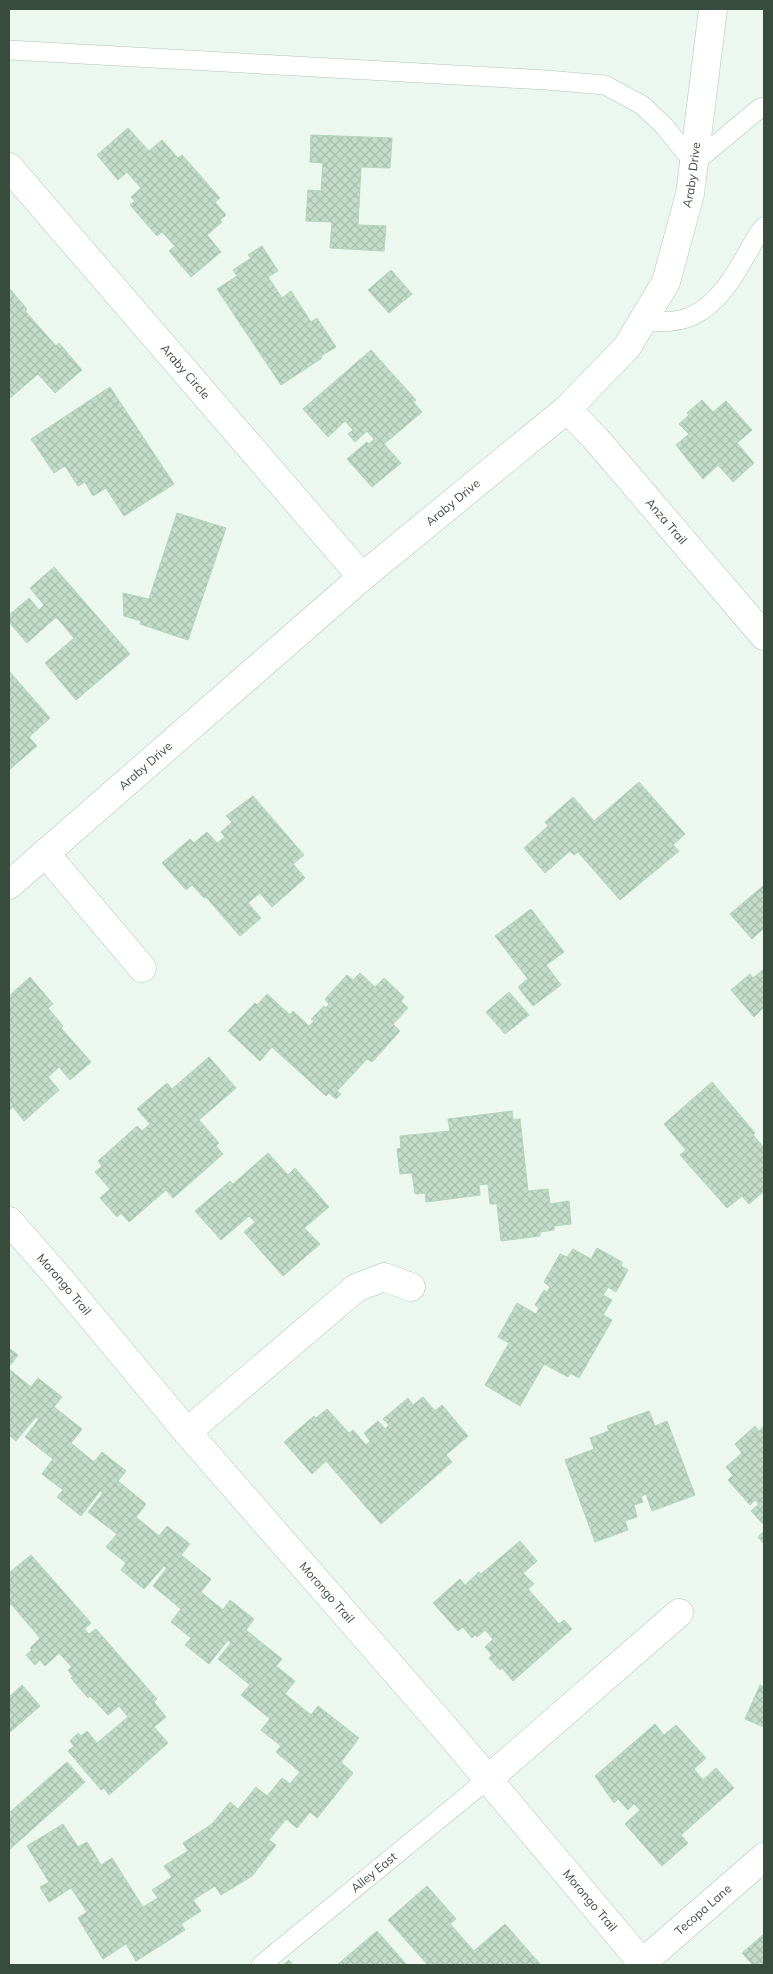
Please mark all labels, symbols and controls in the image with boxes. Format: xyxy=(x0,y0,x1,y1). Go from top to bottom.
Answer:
street label: Araby Drive xyxy=(679,141,703,209)
street label: Araby Circle xyxy=(158,341,213,402)
street label: Araby Drive xyxy=(422,475,483,529)
street label: Anza Trail xyxy=(643,495,690,547)
street label: Araby Drive xyxy=(115,738,175,793)
street label: Morongo Trail xyxy=(34,1250,95,1318)
street label: Morongo Trail xyxy=(297,1559,358,1626)
street label: Alley East xyxy=(348,1849,400,1895)
street label: Morongo Trail xyxy=(560,1866,620,1934)
street label: Tecopa Lane xyxy=(671,1881,734,1938)

